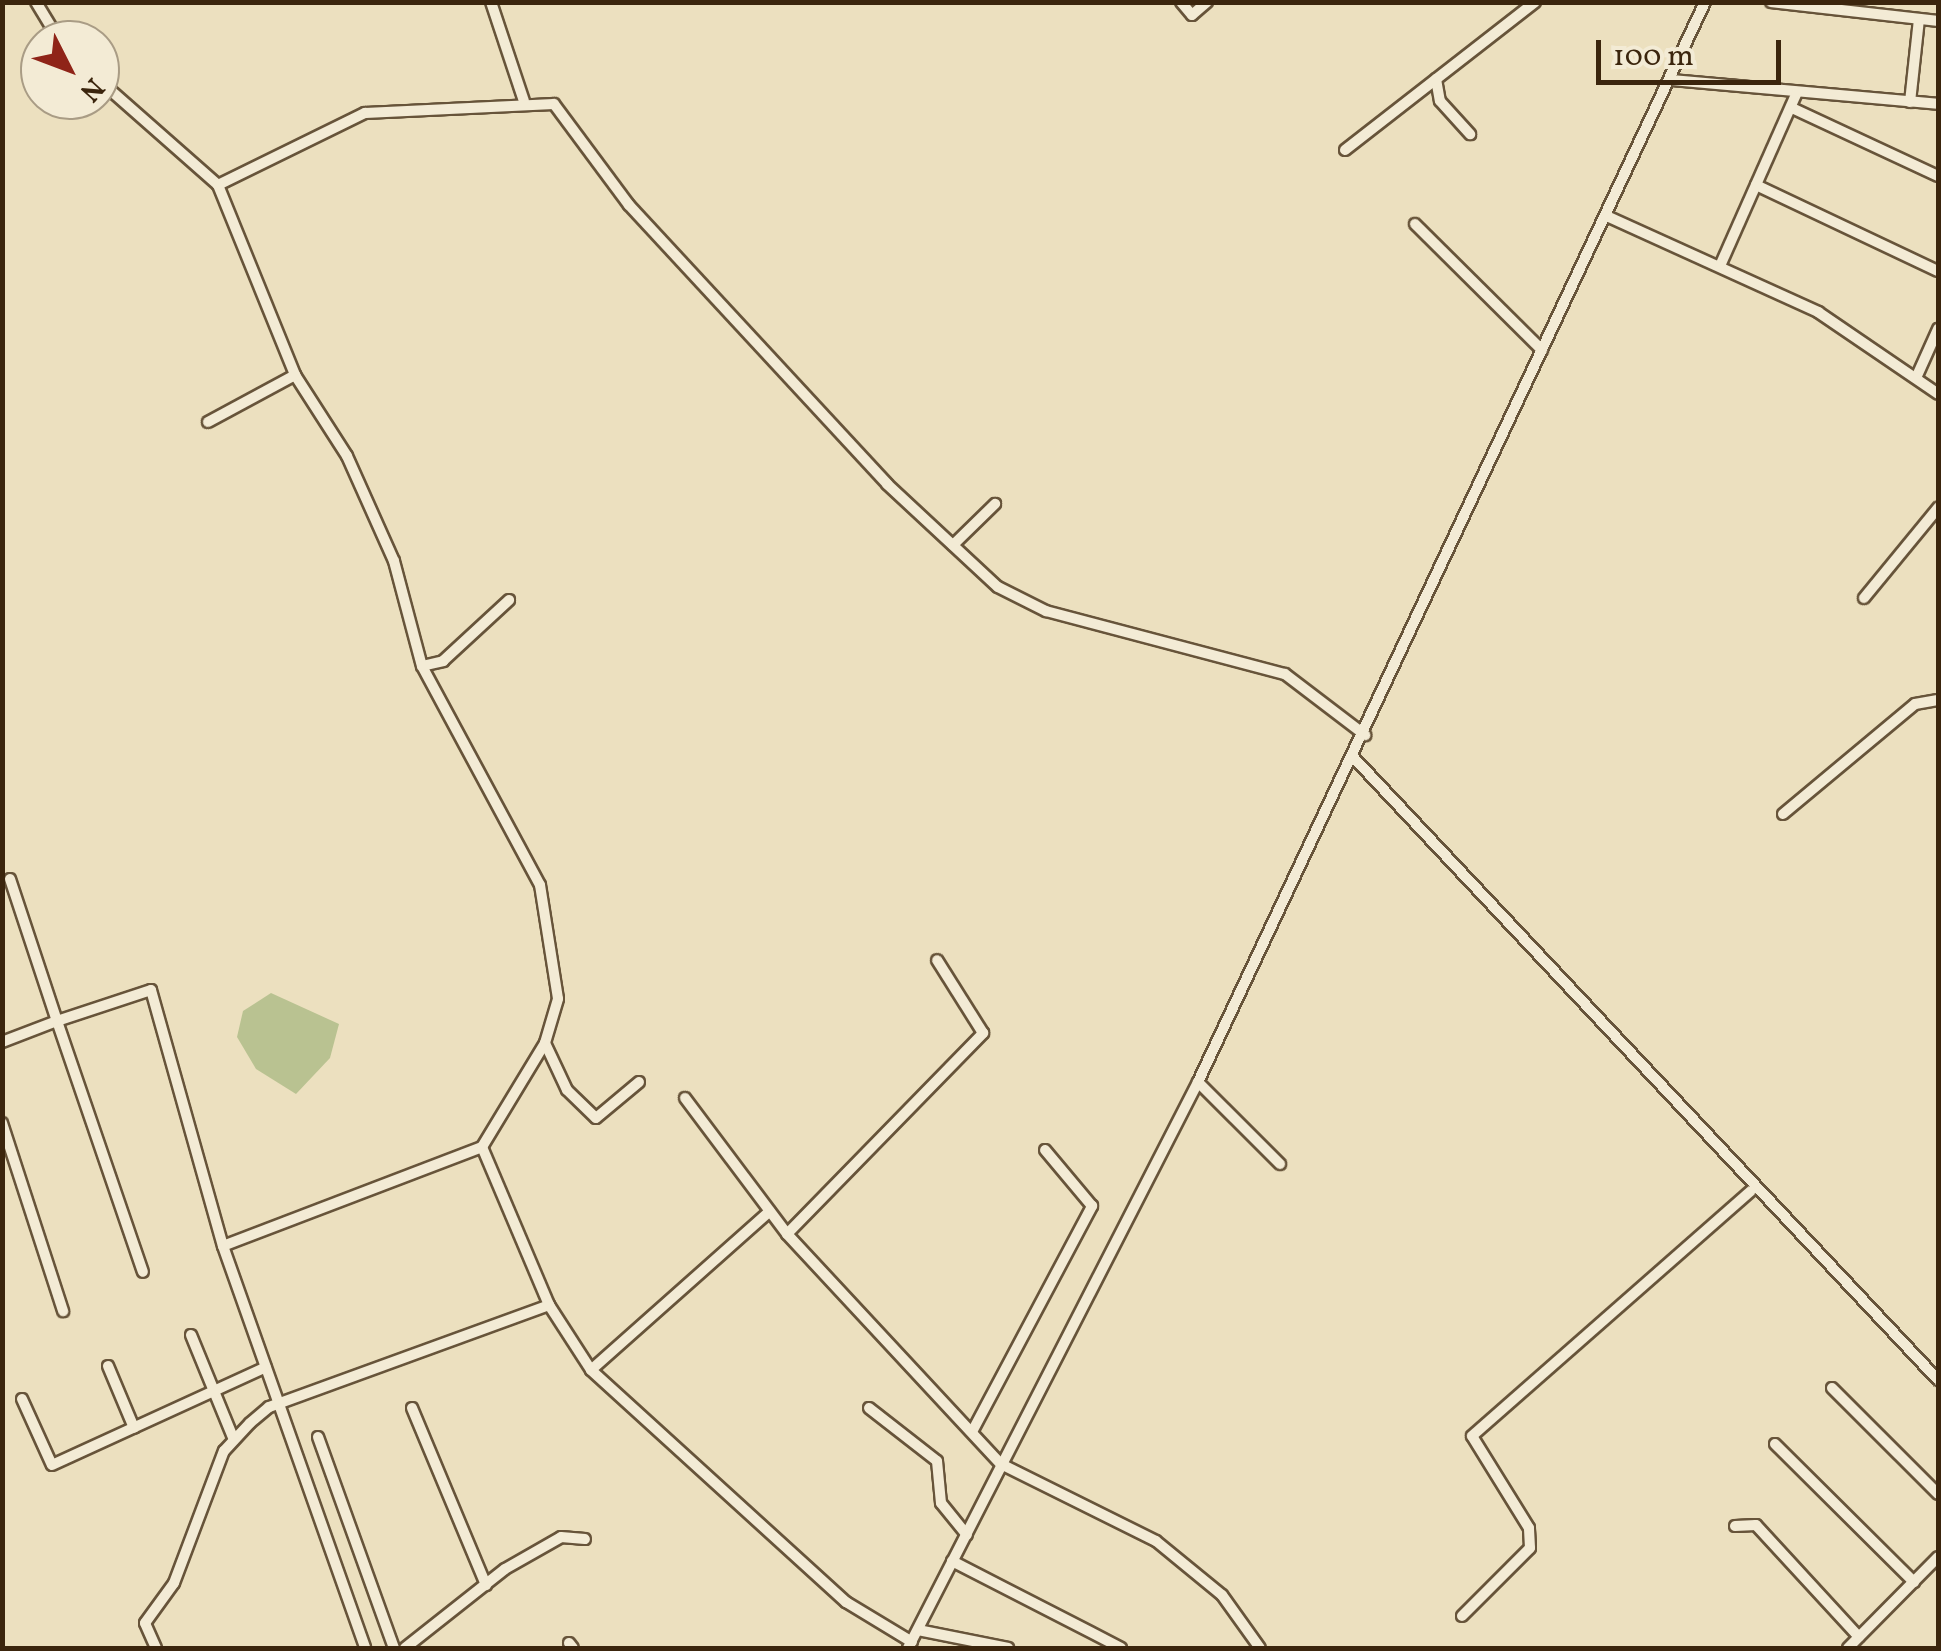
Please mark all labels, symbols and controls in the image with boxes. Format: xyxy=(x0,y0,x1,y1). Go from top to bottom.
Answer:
north arrow xyxy=(20,20,120,120)
scale bar xyxy=(1601,20,1786,82)
text: 100 m xyxy=(1613,36,1694,78)
text: N xyxy=(70,68,112,110)

